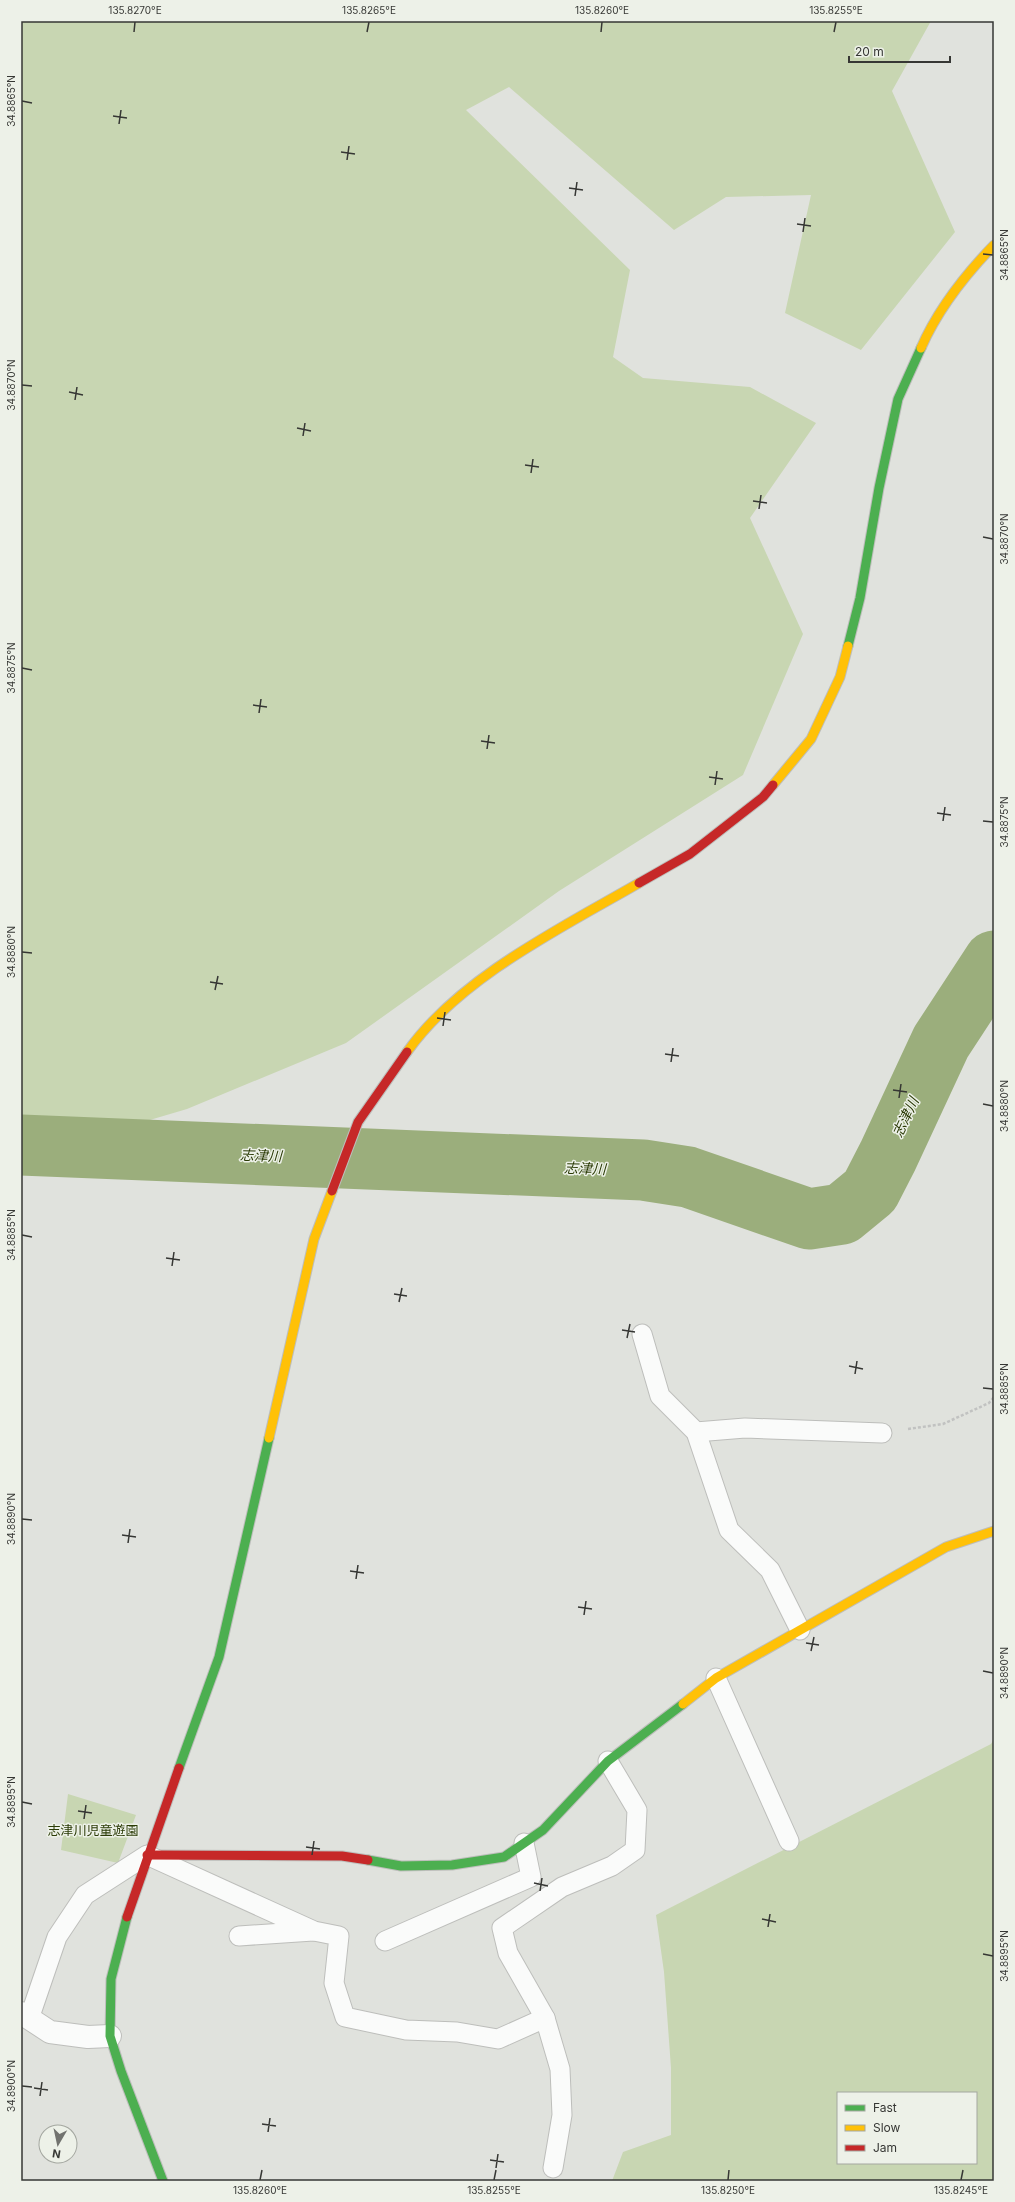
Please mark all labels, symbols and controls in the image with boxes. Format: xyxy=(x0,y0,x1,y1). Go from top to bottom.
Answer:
text: 135.8270°E xyxy=(108,4,162,16)
text: 135.8265°E xyxy=(342,4,396,16)
text: 135.8260°E xyxy=(575,4,629,16)
text: 135.8255°E xyxy=(809,4,863,16)
scale bar xyxy=(849,38,950,64)
text: 20 m xyxy=(855,44,884,59)
text: 34.8865°N xyxy=(5,75,17,127)
text: 34.8865°N xyxy=(998,229,1010,281)
text: 34.8870°N xyxy=(5,359,17,411)
text: 34.8870°N xyxy=(998,513,1010,565)
text: 34.8875°N xyxy=(5,642,17,694)
text: 34.8875°N xyxy=(998,796,1010,848)
text: 34.8880°N xyxy=(5,926,17,978)
text: 34.8880°N xyxy=(998,1080,1010,1132)
water label: 志津川 xyxy=(888,1093,922,1140)
water label: 志津川 xyxy=(240,1146,284,1164)
water label: 志津川 xyxy=(564,1159,608,1177)
text: 34.8885°N xyxy=(5,1209,17,1261)
text: 34.8885°N xyxy=(998,1363,1010,1415)
text: 34.8890°N xyxy=(5,1493,17,1545)
text: 34.8890°N xyxy=(998,1647,1010,1699)
text: 34.8895°N xyxy=(5,1776,17,1828)
park label: 志津川児童遊園 xyxy=(47,1822,139,1838)
text: 34.8895°N xyxy=(998,1930,1010,1982)
text: 34.8900°N xyxy=(5,2060,17,2112)
legend xyxy=(837,2092,977,2164)
text: Fast xyxy=(873,2100,897,2115)
text: Slow xyxy=(873,2120,901,2135)
north arrow xyxy=(38,2124,78,2164)
text: Jam xyxy=(873,2140,897,2155)
text: N xyxy=(51,2146,62,2161)
text: 135.8260°E xyxy=(233,2184,287,2196)
text: 135.8255°E xyxy=(467,2184,521,2196)
text: 135.8250°E xyxy=(701,2184,755,2196)
text: 135.8245°E xyxy=(934,2184,988,2196)

